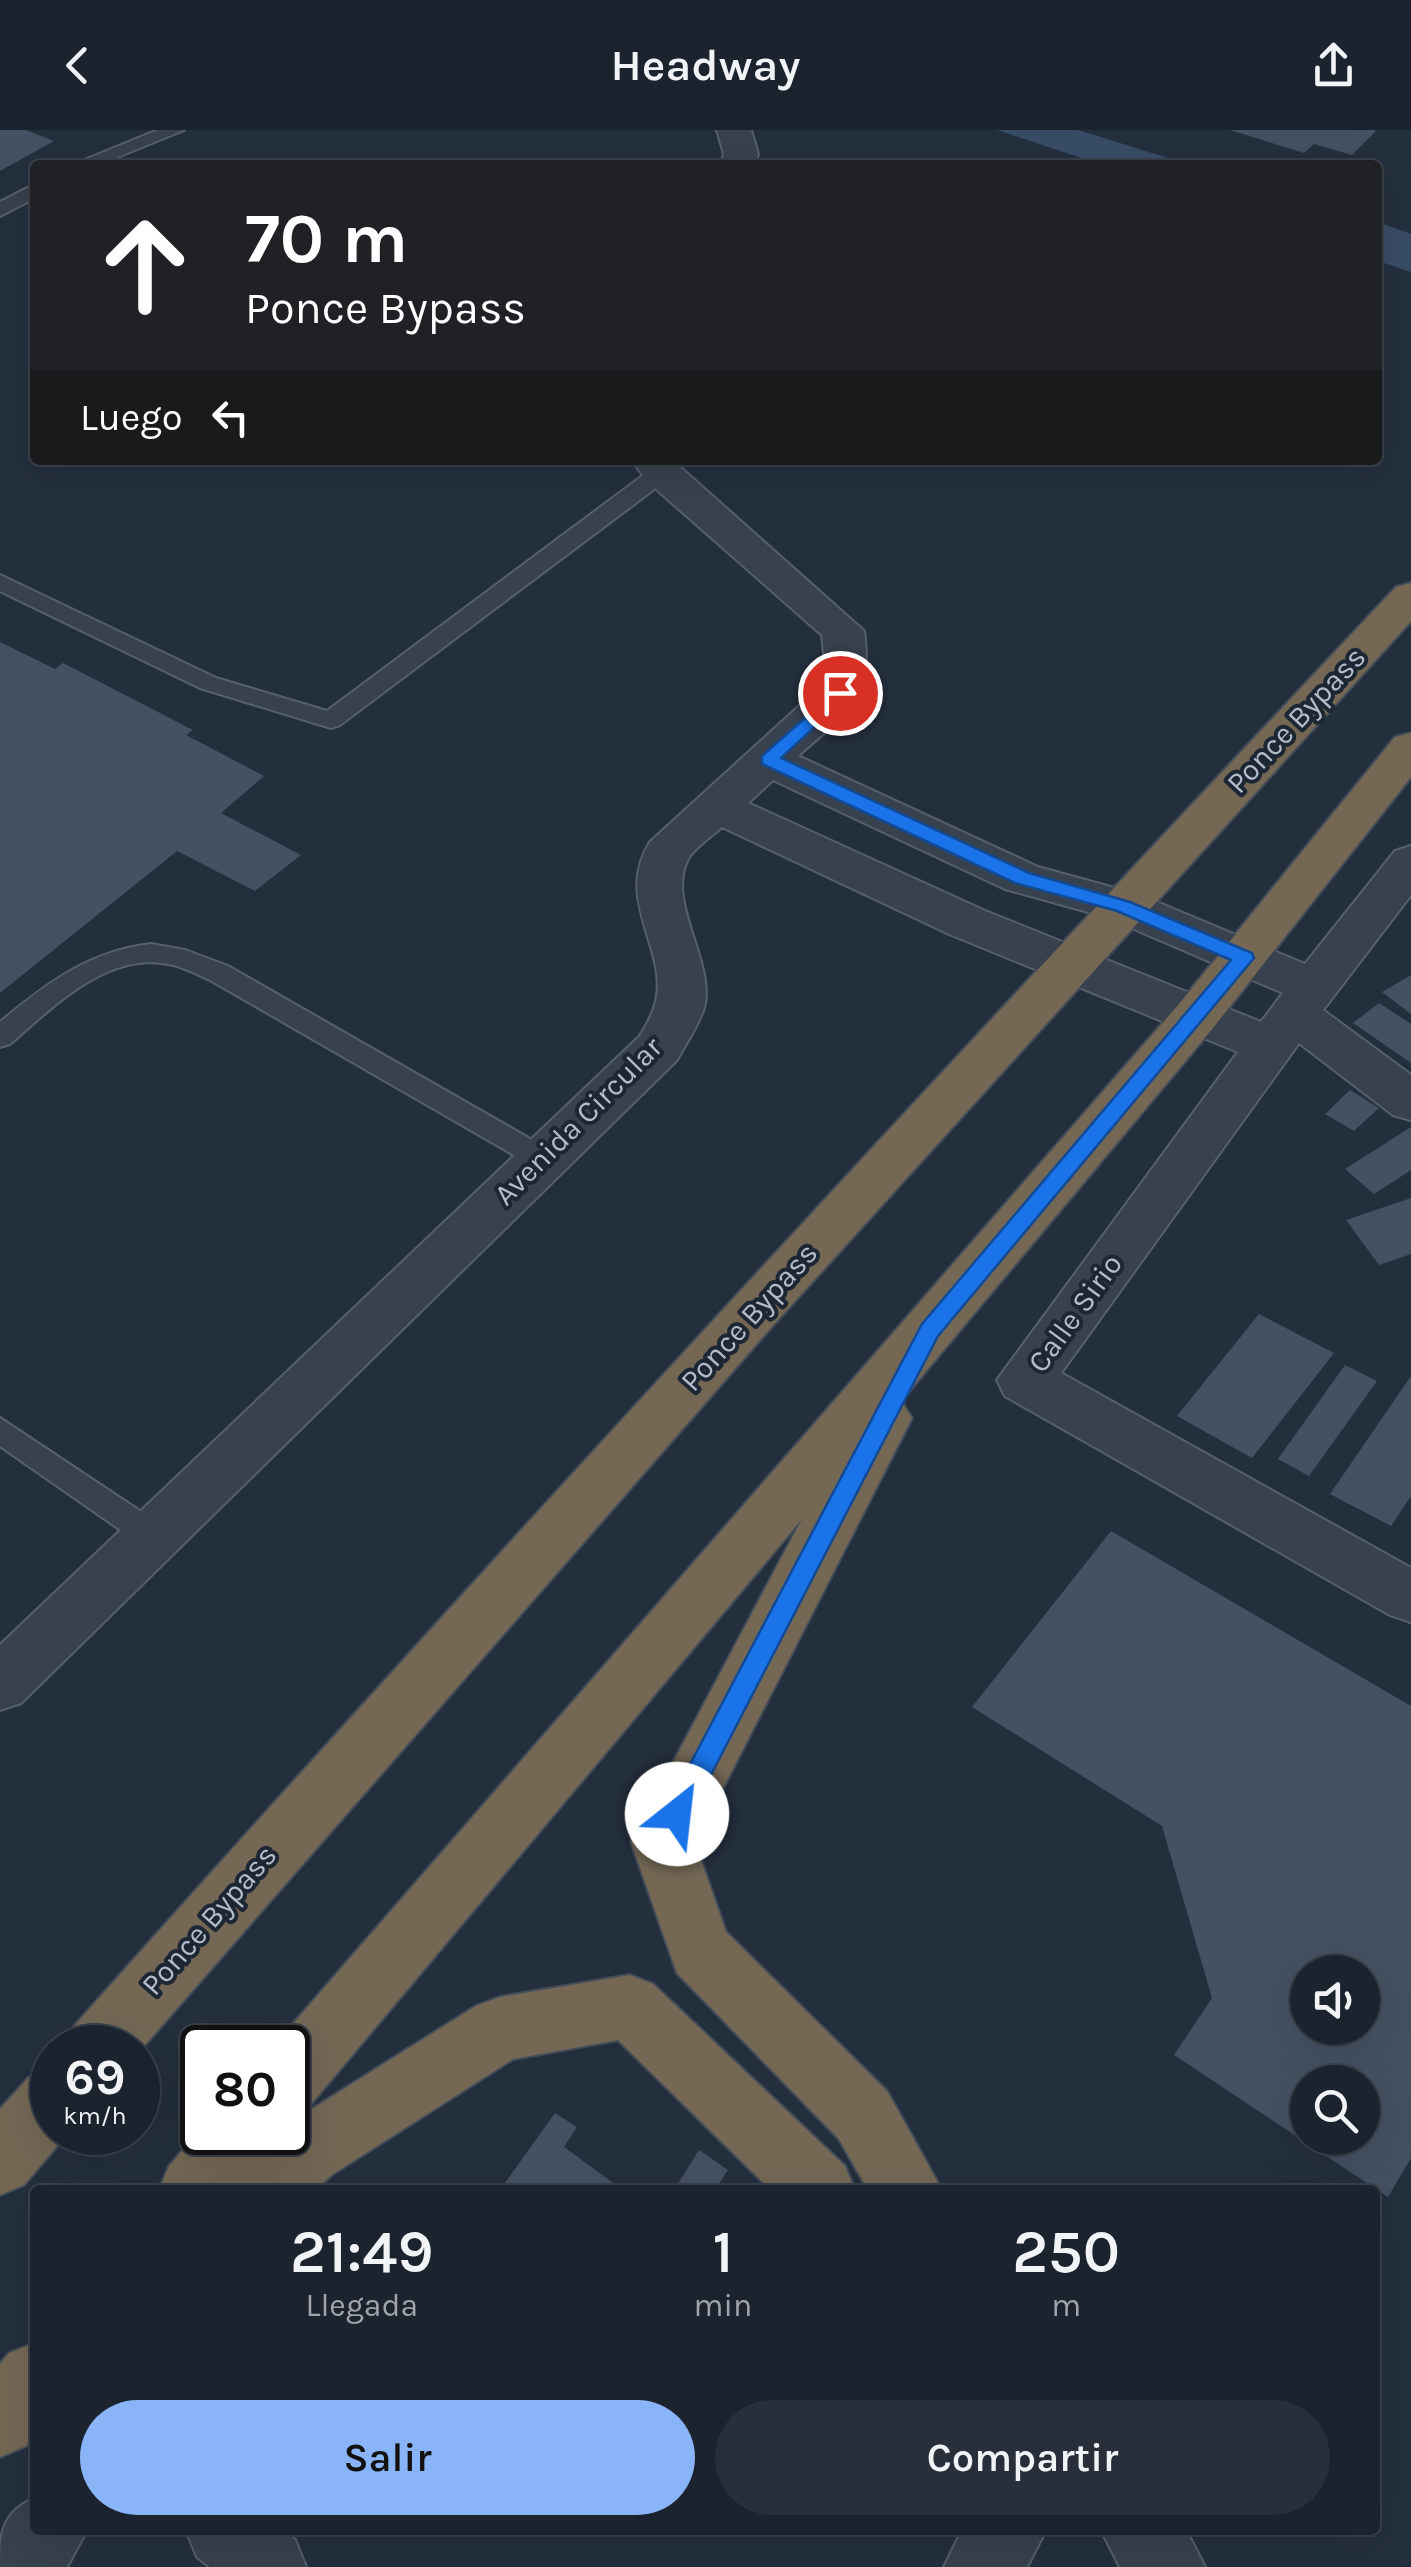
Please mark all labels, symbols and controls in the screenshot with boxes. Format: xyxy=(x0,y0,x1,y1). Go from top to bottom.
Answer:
icon: back xyxy=(50,38,105,93)
icon: share xyxy=(1306,38,1361,93)
text: Headway xyxy=(611,39,800,91)
text: 70 m xyxy=(245,198,408,280)
icon: ahead xyxy=(80,200,210,330)
text: Ponce Bypass xyxy=(245,282,526,334)
icon: left xyxy=(203,390,258,445)
text: Luego xyxy=(80,395,183,440)
street label: Ponce Bypass xyxy=(1219,639,1373,801)
pin xyxy=(798,651,883,736)
icon: arrive xyxy=(813,666,868,721)
street label: Avenida Circular xyxy=(486,1029,670,1213)
street label: Ponce Bypass xyxy=(673,1235,825,1399)
street label: Calle Sirio xyxy=(1020,1247,1130,1379)
position arrow xyxy=(625,1762,729,1866)
street label: Ponce Bypass xyxy=(134,1838,284,2002)
map controls xyxy=(1290,1955,1380,2155)
button: sound xyxy=(1290,1955,1380,2045)
speed limit sign: 80 xyxy=(180,2025,310,2155)
text: 69 xyxy=(65,2048,125,2107)
button: search xyxy=(1290,2065,1380,2155)
text: km/h xyxy=(63,2101,127,2130)
text: 21:49 xyxy=(290,2217,434,2287)
text: 1 xyxy=(712,2217,733,2287)
text: 250 xyxy=(1012,2217,1120,2287)
text: Llegada xyxy=(305,2287,418,2324)
text: min xyxy=(693,2287,752,2324)
text: m xyxy=(1051,2287,1081,2324)
button: Salir xyxy=(80,2400,695,2515)
button: Compartir xyxy=(715,2400,1330,2515)

